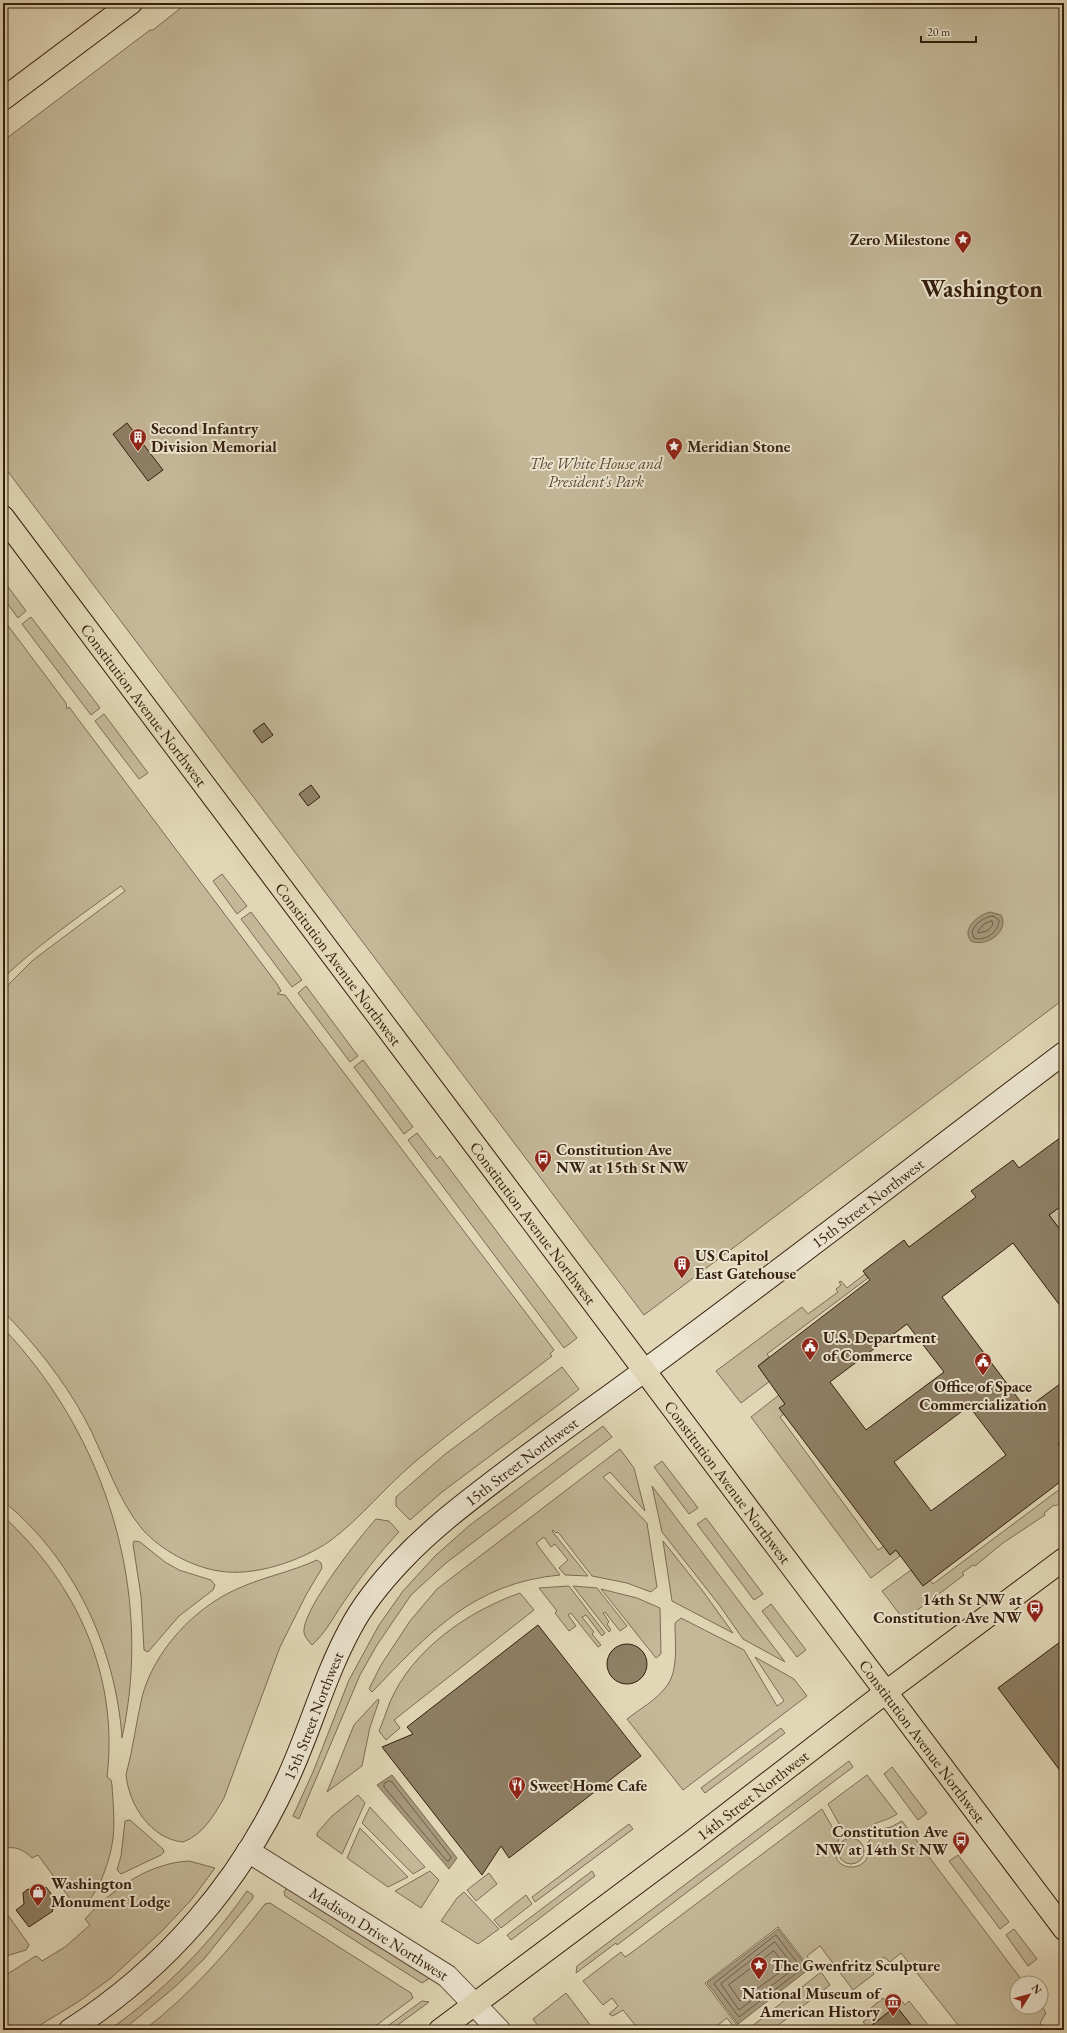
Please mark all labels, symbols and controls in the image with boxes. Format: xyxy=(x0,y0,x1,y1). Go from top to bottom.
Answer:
scale bar xyxy=(921,18,976,44)
text: 20 m xyxy=(927,24,951,40)
place label: Zero Milestone xyxy=(850,229,950,250)
place icon: Zero Milestone xyxy=(953,229,973,254)
district label: Washington xyxy=(921,273,1043,305)
place label: Second Infantry Division Memorial xyxy=(151,418,277,457)
building icon: Second Infantry Division Memorial xyxy=(128,427,148,452)
place icon: Meridian Stone xyxy=(664,436,684,461)
place label: Meridian Stone xyxy=(687,436,791,457)
park label: The White House and President's Park xyxy=(530,453,663,492)
street label: Constitution Avenue Northwest xyxy=(76,619,212,791)
street label: Constitution Avenue Northwest xyxy=(270,878,407,1050)
street label: Constitution Avenue Northwest xyxy=(465,1137,601,1309)
place label: Constitution Ave NW at 15th St NW xyxy=(556,1139,689,1178)
bus stop icon: Constitution Ave NW at 15th St NW xyxy=(533,1148,553,1173)
street label: 15th Street Northwest xyxy=(807,1154,928,1253)
place label: US Capitol East Gatehouse xyxy=(695,1245,796,1284)
building icon: US Capitol East Gatehouse xyxy=(672,1254,692,1279)
place label: U.S. Department of Commerce xyxy=(823,1327,936,1366)
public building icon: U.S. Department of Commerce xyxy=(800,1336,820,1361)
public building icon: Office of Space Commercialization xyxy=(973,1351,993,1376)
place label: Office of Space Commercialization xyxy=(919,1376,1047,1415)
street label: Constitution Avenue Northwest xyxy=(660,1396,796,1568)
street label: 15th Street Northwest xyxy=(461,1412,582,1511)
place label: 14th St NW at Constitution Ave NW xyxy=(873,1589,1023,1628)
bus stop icon: 14th St NW at Constitution Ave NW xyxy=(1025,1598,1045,1623)
street label: 15th Street Northwest xyxy=(278,1648,348,1783)
street label: Constitution Avenue Northwest xyxy=(854,1655,990,1827)
street label: 14th Street Northwest xyxy=(692,1745,813,1845)
restaurant icon: Sweet Home Cafe xyxy=(507,1775,527,1800)
place label: Sweet Home Cafe xyxy=(530,1775,648,1796)
place label: Constitution Ave NW at 14th St NW xyxy=(816,1821,949,1860)
bus stop icon: Constitution Ave NW at 14th St NW xyxy=(951,1830,971,1855)
place label: Washington Monument Lodge xyxy=(51,1873,171,1912)
shop icon: Washington Monument Lodge xyxy=(28,1882,48,1907)
street label: Madison Drive Northwest xyxy=(305,1882,453,1985)
place icon: The Gwenfritz Sculpture xyxy=(749,1955,769,1980)
place label: The Gwenfritz Sculpture xyxy=(772,1955,940,1976)
north arrow xyxy=(1009,1975,1049,2015)
text: N xyxy=(1029,1981,1045,1997)
place label: National Museum of American History xyxy=(742,1983,882,2022)
museum icon: National Museum of American History xyxy=(883,1992,903,2017)

